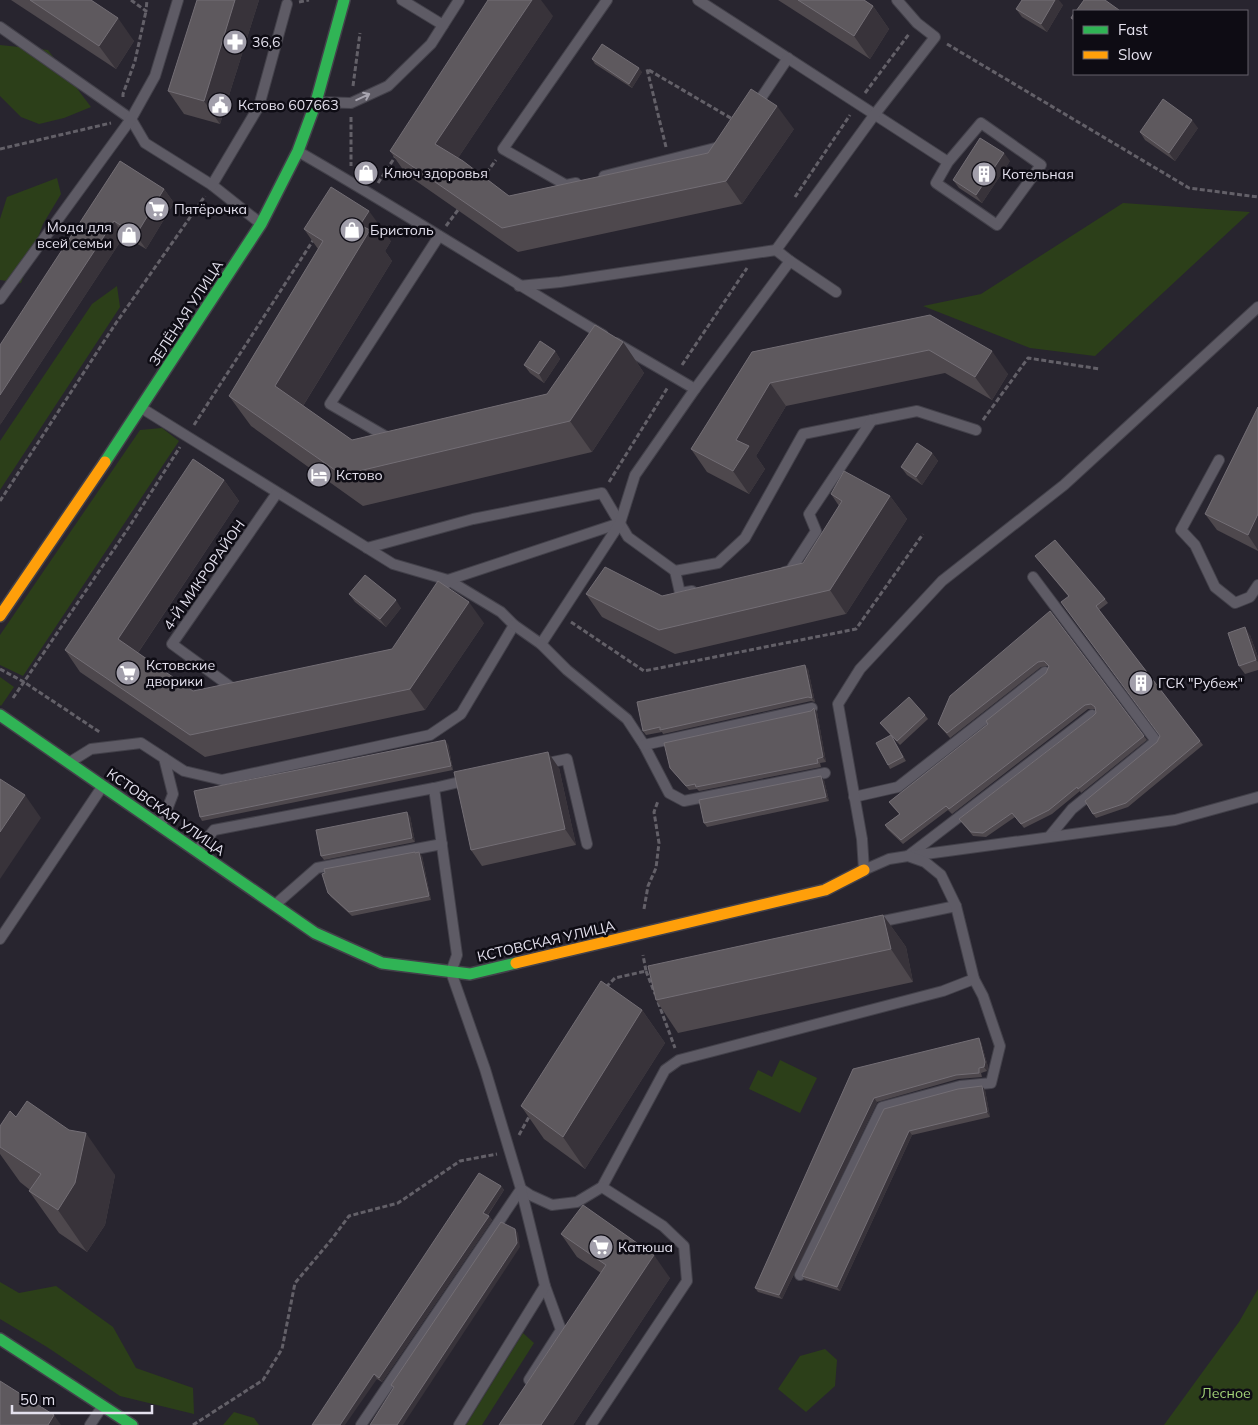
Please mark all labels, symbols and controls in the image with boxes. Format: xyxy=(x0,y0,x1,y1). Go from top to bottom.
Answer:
legend xyxy=(1073,10,1248,75)
text: Fast xyxy=(1118,20,1148,39)
pharmacy icon: 36,6 xyxy=(222,29,248,55)
place label: 36,6 xyxy=(252,33,280,51)
text: Slow xyxy=(1118,45,1152,64)
public building icon: Кстово 607663 xyxy=(207,92,233,118)
one-way arrow xyxy=(355,92,370,102)
place label: Кстово 607663 xyxy=(238,96,339,114)
shop icon: Ключ здоровья xyxy=(353,160,379,186)
building icon: Котельная xyxy=(971,161,997,187)
place label: Ключ здоровья xyxy=(384,164,488,182)
place label: Котельная xyxy=(1002,165,1074,183)
supermarket icon: Пятёрочка xyxy=(144,196,170,222)
place label: Пятёрочка xyxy=(174,200,247,218)
shop icon: Бристоль xyxy=(339,217,365,243)
place label: Мода для всей семьи xyxy=(37,218,112,252)
place label: Бристоль xyxy=(370,221,434,239)
shop icon: Мода для всей семьи xyxy=(116,222,142,248)
street label: ЗЕЛЁНАЯ УЛИЦА xyxy=(145,256,227,369)
hotel icon: Кстово xyxy=(306,462,332,488)
place label: Кстово xyxy=(336,466,383,484)
street label: 4-Й МИКРОРАЙОН xyxy=(159,516,249,634)
place label: Кстовские дворики xyxy=(146,656,215,690)
supermarket icon: Кстовские дворики xyxy=(115,660,141,686)
building icon: ГСК "Рубеж" xyxy=(1128,670,1154,696)
place label: ГСК "Рубеж" xyxy=(1158,674,1243,692)
street label: КСТОВСКАЯ УЛИЦА xyxy=(103,764,229,860)
street label: КСТОВСКАЯ УЛИЦА xyxy=(475,916,617,966)
supermarket icon: Катюша xyxy=(588,1234,614,1260)
place label: Катюша xyxy=(618,1238,673,1256)
scale bar xyxy=(12,1382,152,1414)
park label: Лесное xyxy=(1201,1384,1251,1402)
text: 50 m xyxy=(20,1390,55,1409)

